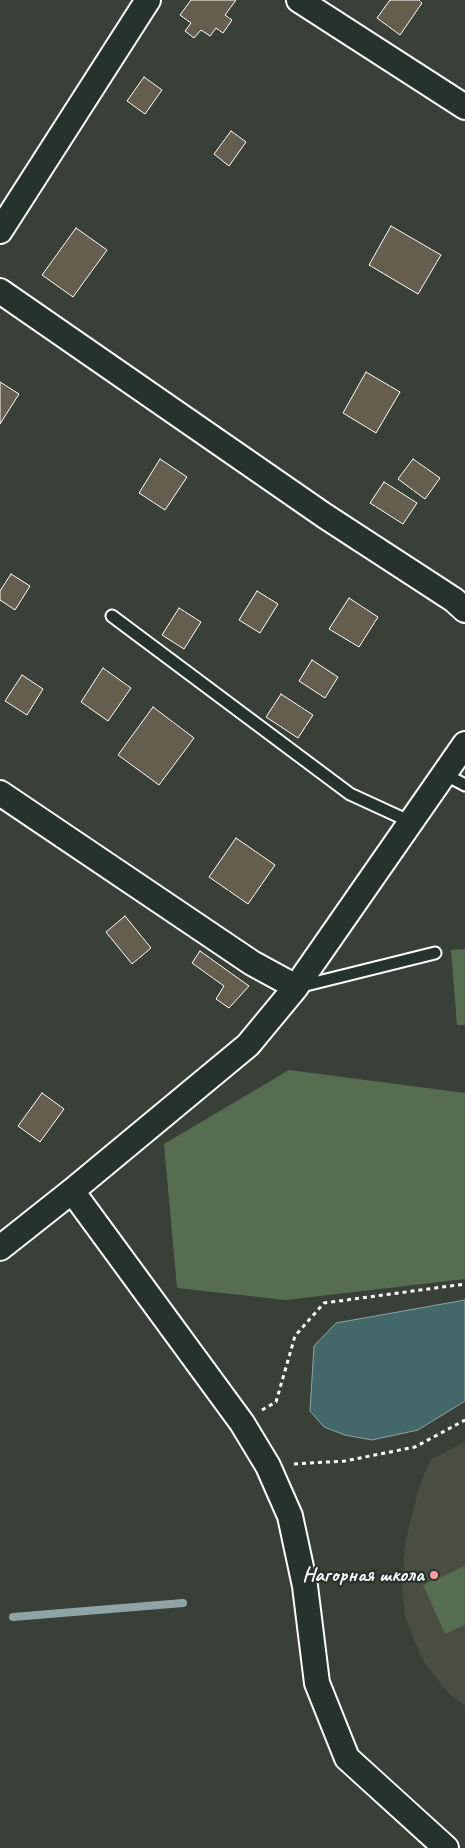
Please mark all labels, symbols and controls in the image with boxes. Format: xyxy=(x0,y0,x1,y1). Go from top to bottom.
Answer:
place label: Нагорная школа xyxy=(302,1562,424,1588)
marker: Нагорная школа xyxy=(428,1569,440,1581)

